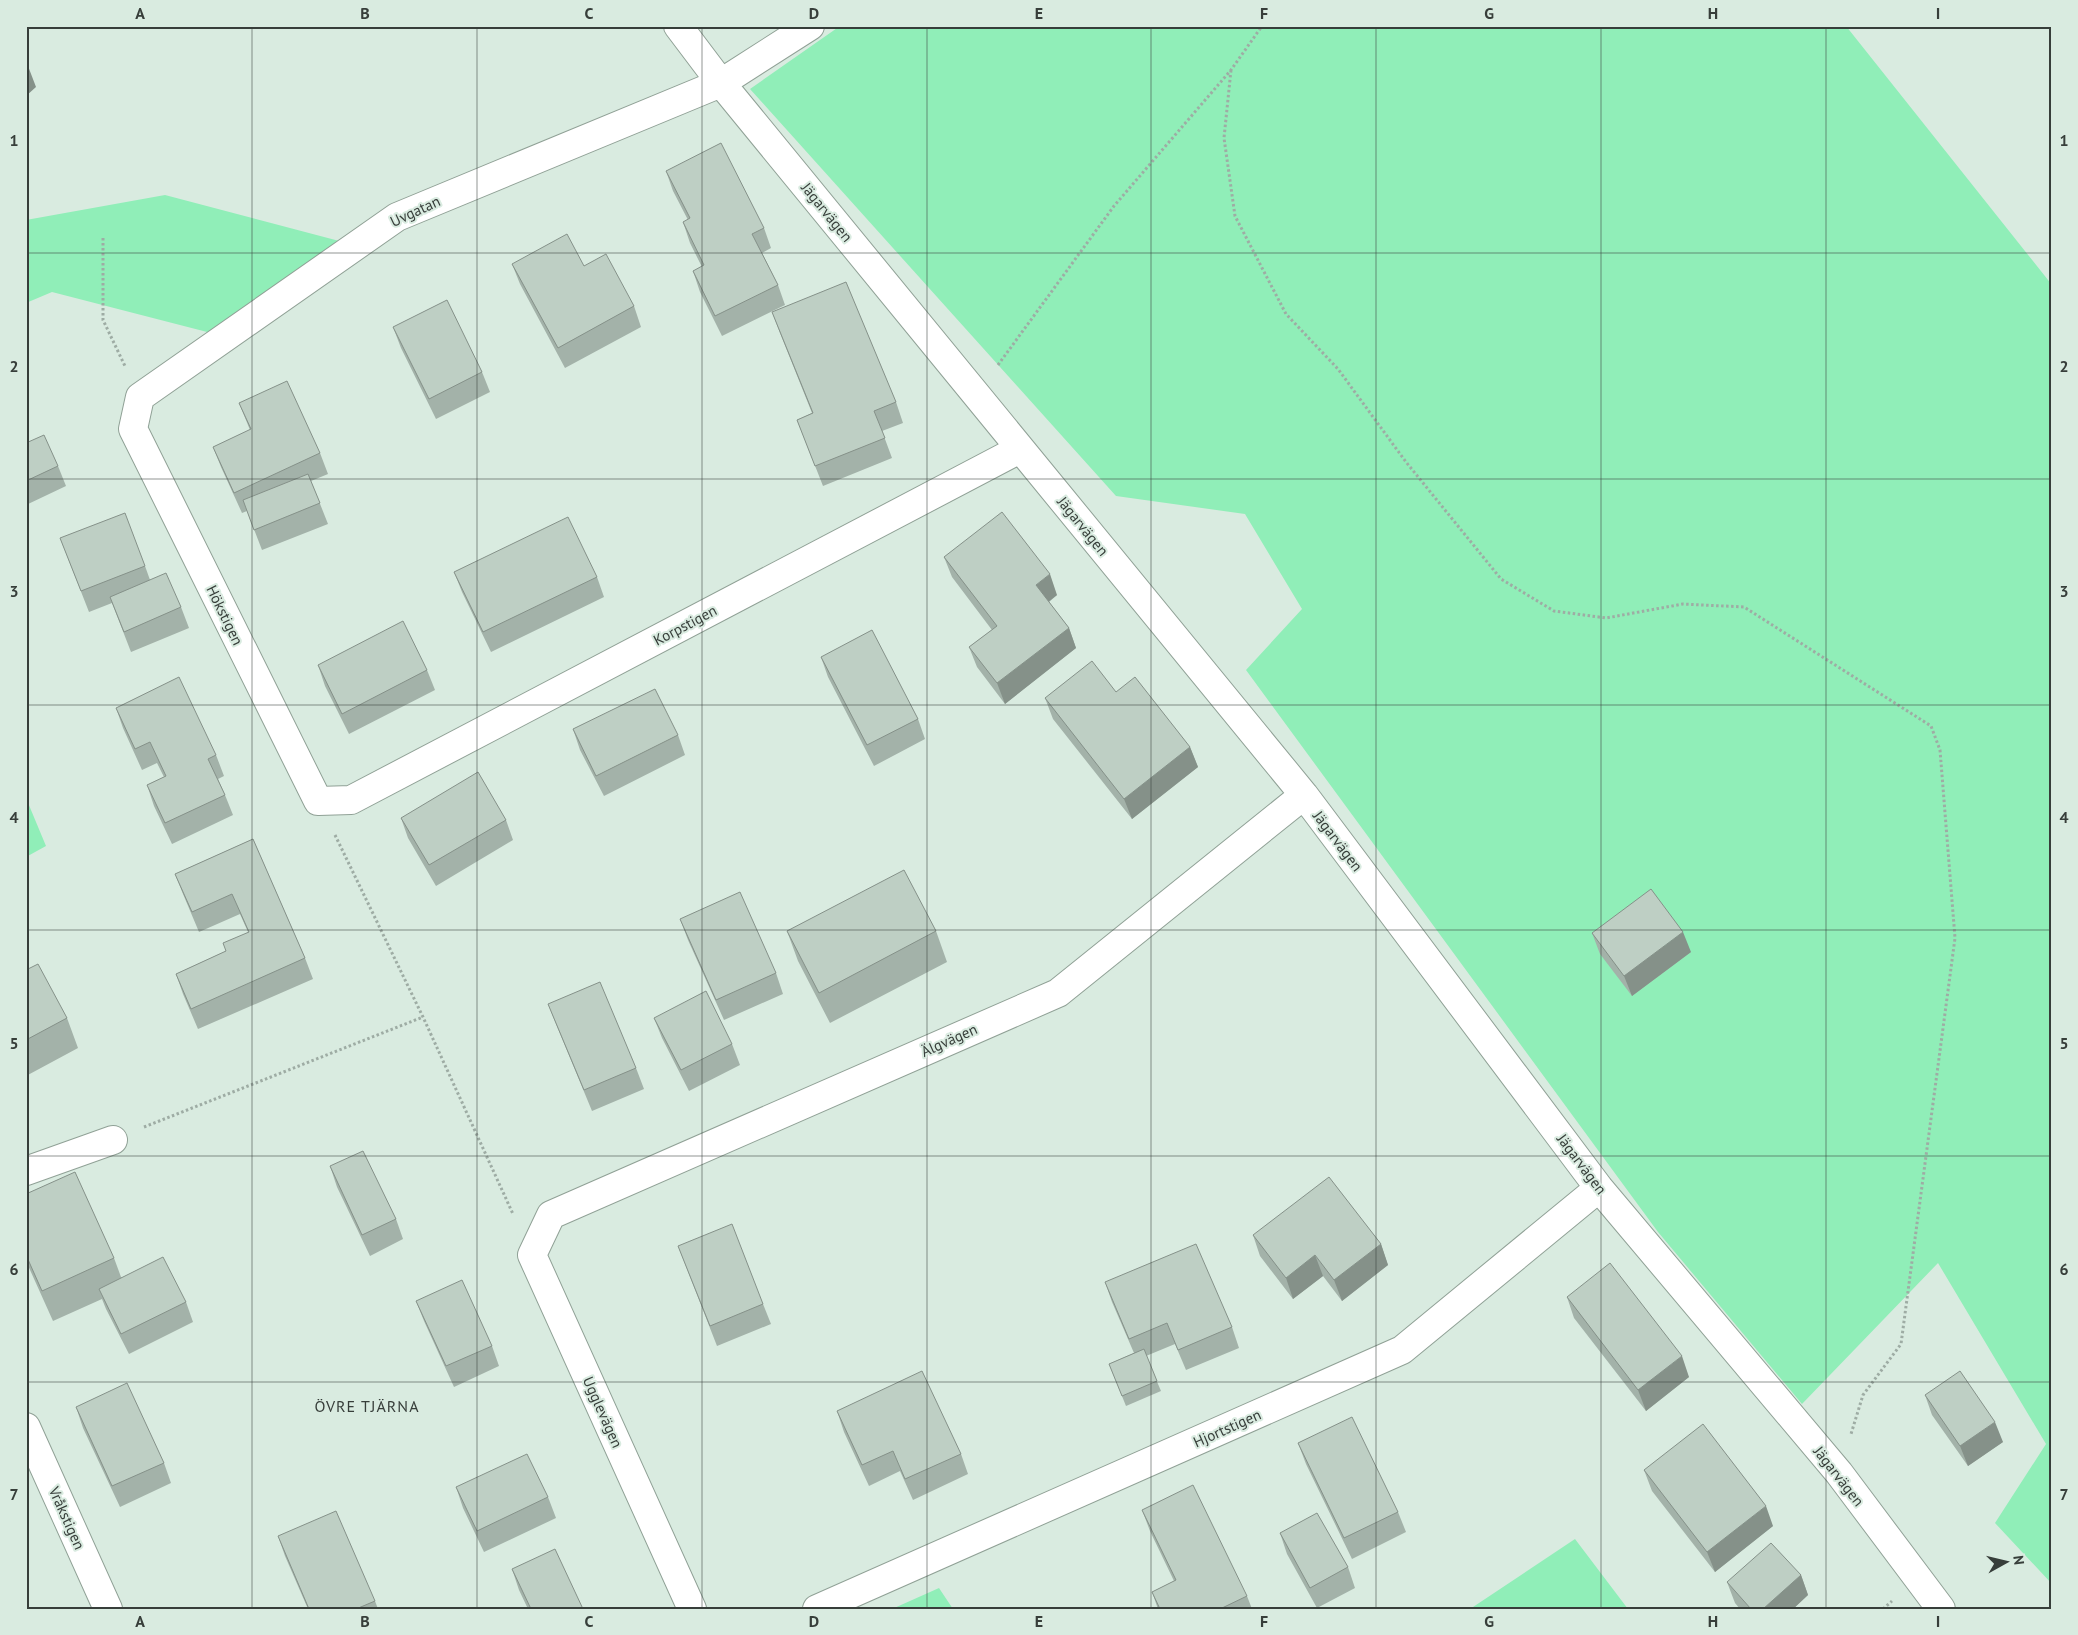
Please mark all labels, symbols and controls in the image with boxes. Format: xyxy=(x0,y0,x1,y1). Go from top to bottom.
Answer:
text: A xyxy=(135,3,145,23)
text: B xyxy=(360,3,370,23)
text: C xyxy=(585,3,594,23)
text: D xyxy=(809,3,819,23)
text: E xyxy=(1035,3,1043,23)
text: F xyxy=(1260,3,1268,23)
text: G xyxy=(1484,3,1494,23)
text: H xyxy=(1708,3,1718,23)
text: I xyxy=(1936,3,1940,23)
text: 1 xyxy=(9,130,19,150)
text: 1 xyxy=(2059,130,2069,150)
street label: Jägarvägen xyxy=(797,178,857,246)
street label: Uvgatan xyxy=(387,191,443,231)
text: 2 xyxy=(9,356,19,376)
text: 2 xyxy=(2059,356,2069,376)
street label: Jägarvägen xyxy=(1053,492,1113,560)
text: 3 xyxy=(9,581,19,601)
text: 3 xyxy=(2059,581,2069,601)
street label: Hökstigen xyxy=(202,582,248,648)
street label: Korpstigen xyxy=(650,600,720,650)
street label: Jägarvägen xyxy=(1308,806,1367,875)
text: 4 xyxy=(9,807,19,827)
text: 4 xyxy=(2059,807,2069,827)
street label: Älgvägen xyxy=(918,1019,980,1061)
text: 5 xyxy=(9,1033,19,1053)
text: 5 xyxy=(2059,1033,2069,1053)
street label: Jägarvägen xyxy=(1552,1129,1611,1198)
text: 6 xyxy=(9,1259,19,1279)
text: 6 xyxy=(2059,1259,2069,1279)
street label: Ugglevägen xyxy=(579,1373,627,1451)
district label: ÖVRE TJÄRNA xyxy=(314,1396,420,1416)
street label: Hjortstigen xyxy=(1190,1405,1264,1451)
street label: Jägarvägen xyxy=(1809,1441,1868,1510)
street label: Vråkstigen xyxy=(44,1483,89,1552)
text: 7 xyxy=(9,1484,19,1504)
text: 7 xyxy=(2059,1484,2069,1504)
north arrow xyxy=(1980,1538,2030,1588)
text: N xyxy=(2009,1554,2028,1566)
text: A xyxy=(135,1611,145,1631)
text: B xyxy=(360,1611,370,1631)
text: C xyxy=(585,1611,594,1631)
text: D xyxy=(809,1611,819,1631)
text: E xyxy=(1035,1611,1043,1631)
text: F xyxy=(1260,1611,1268,1631)
text: G xyxy=(1484,1611,1494,1631)
text: H xyxy=(1708,1611,1718,1631)
text: I xyxy=(1936,1611,1940,1631)

